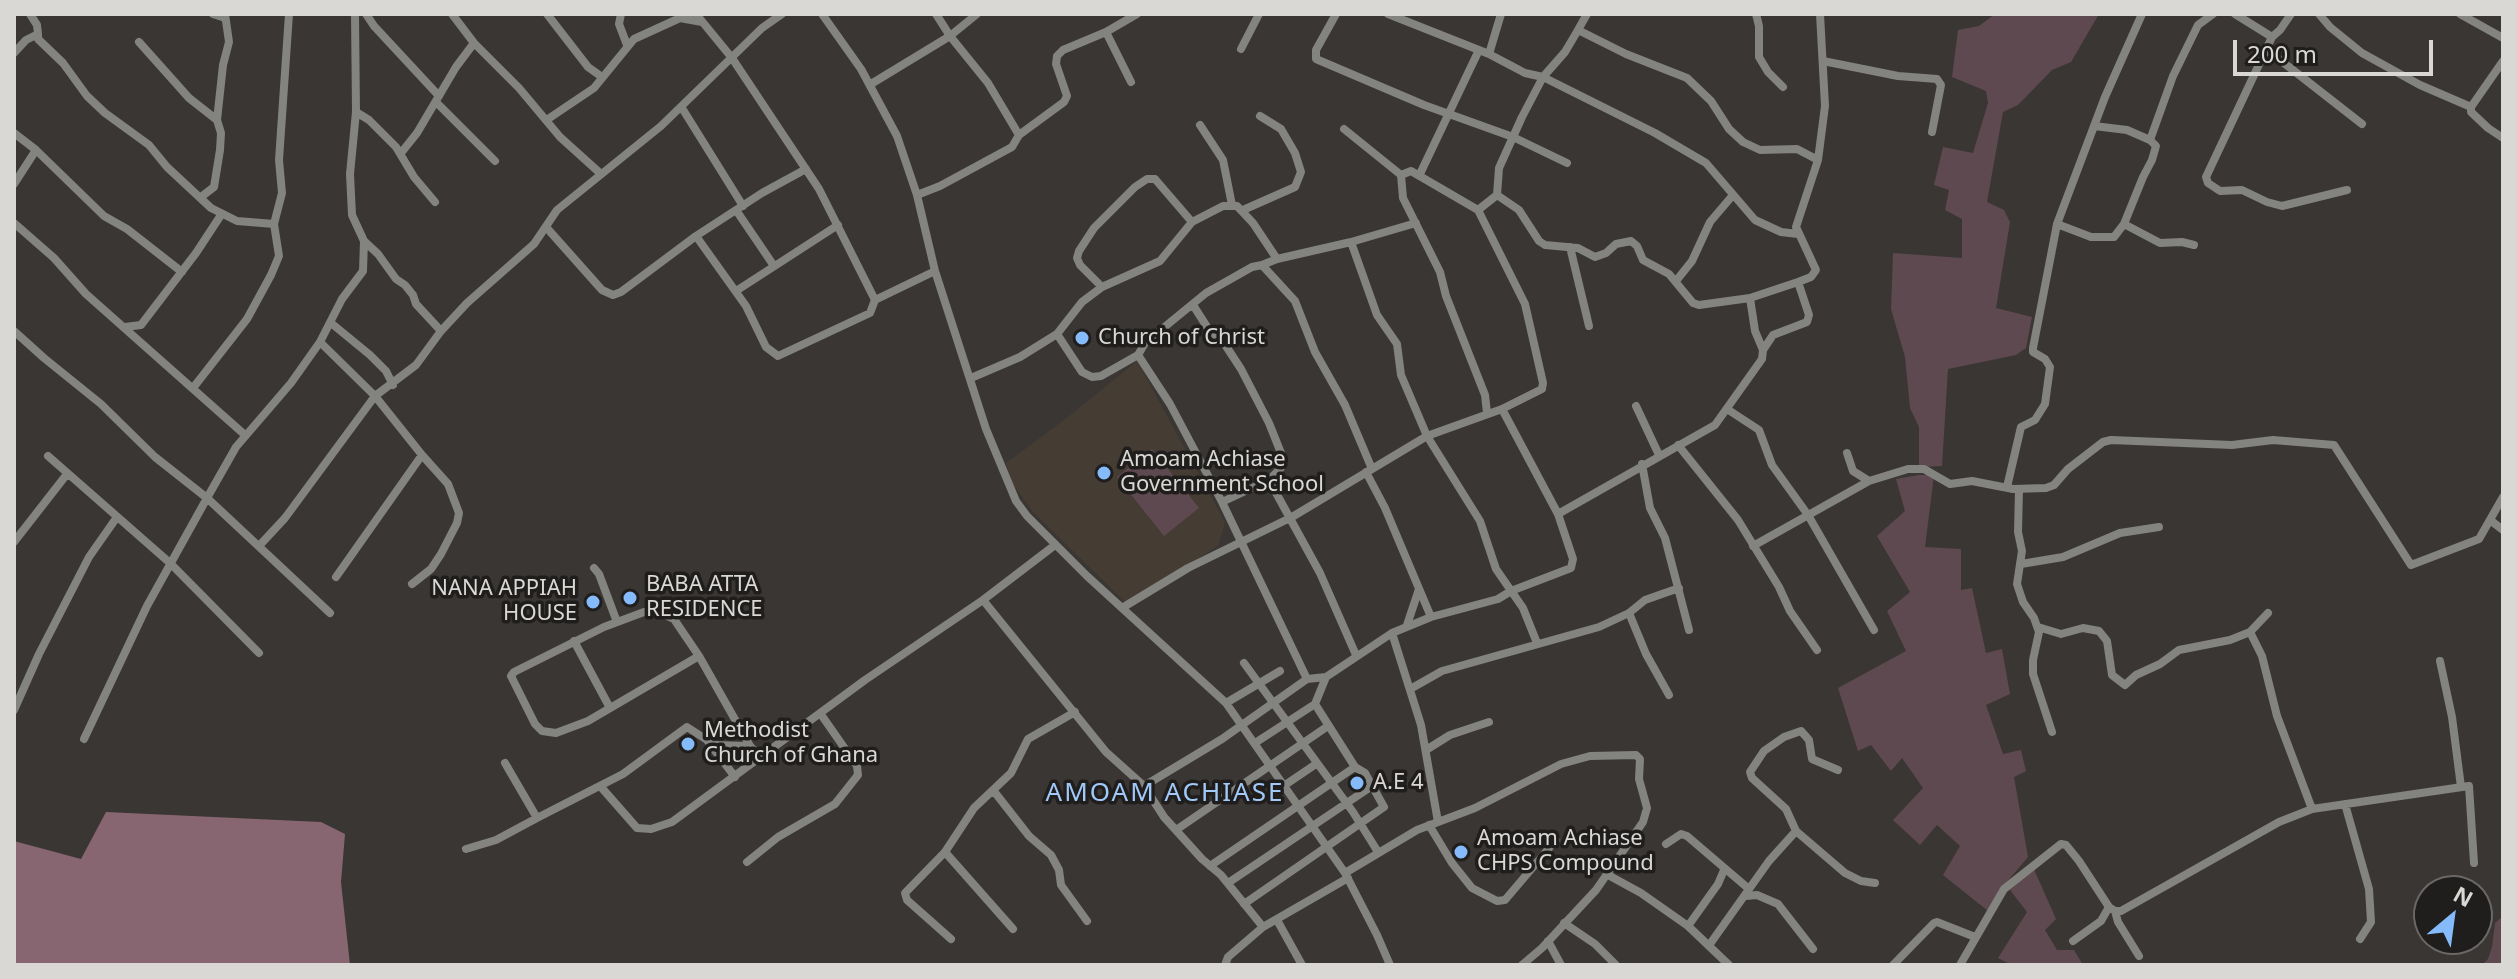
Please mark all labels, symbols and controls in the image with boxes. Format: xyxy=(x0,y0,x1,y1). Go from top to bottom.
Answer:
scale bar xyxy=(2237,24,2437,74)
text: 200 m xyxy=(2247,37,2317,70)
place label: Church of Christ xyxy=(1098,325,1265,351)
marker: Church of Christ xyxy=(1073,329,1091,347)
place label: Amoam Achiase Government School xyxy=(1120,447,1324,498)
marker: Amoam Achiase Government School xyxy=(1095,464,1113,482)
place label: BABA ATTA RESIDENCE xyxy=(646,572,763,624)
place label: NANA APPIAH HOUSE xyxy=(431,576,577,628)
marker: BABA ATTA RESIDENCE xyxy=(621,589,639,607)
marker: NANA APPIAH HOUSE xyxy=(584,593,602,611)
place label: Methodist Church of Ghana xyxy=(704,718,878,770)
marker: Methodist Church of Ghana xyxy=(679,735,697,753)
place label: A.E 4 xyxy=(1373,770,1423,796)
marker: A.E 4 xyxy=(1348,774,1366,792)
district label: AMOAM ACHIASE xyxy=(1046,778,1284,810)
place label: Amoam Achiase CHPS Compound xyxy=(1477,826,1654,878)
marker: Amoam Achiase CHPS Compound xyxy=(1452,843,1470,861)
north arrow xyxy=(2413,875,2493,955)
text: N xyxy=(2449,878,2479,913)

